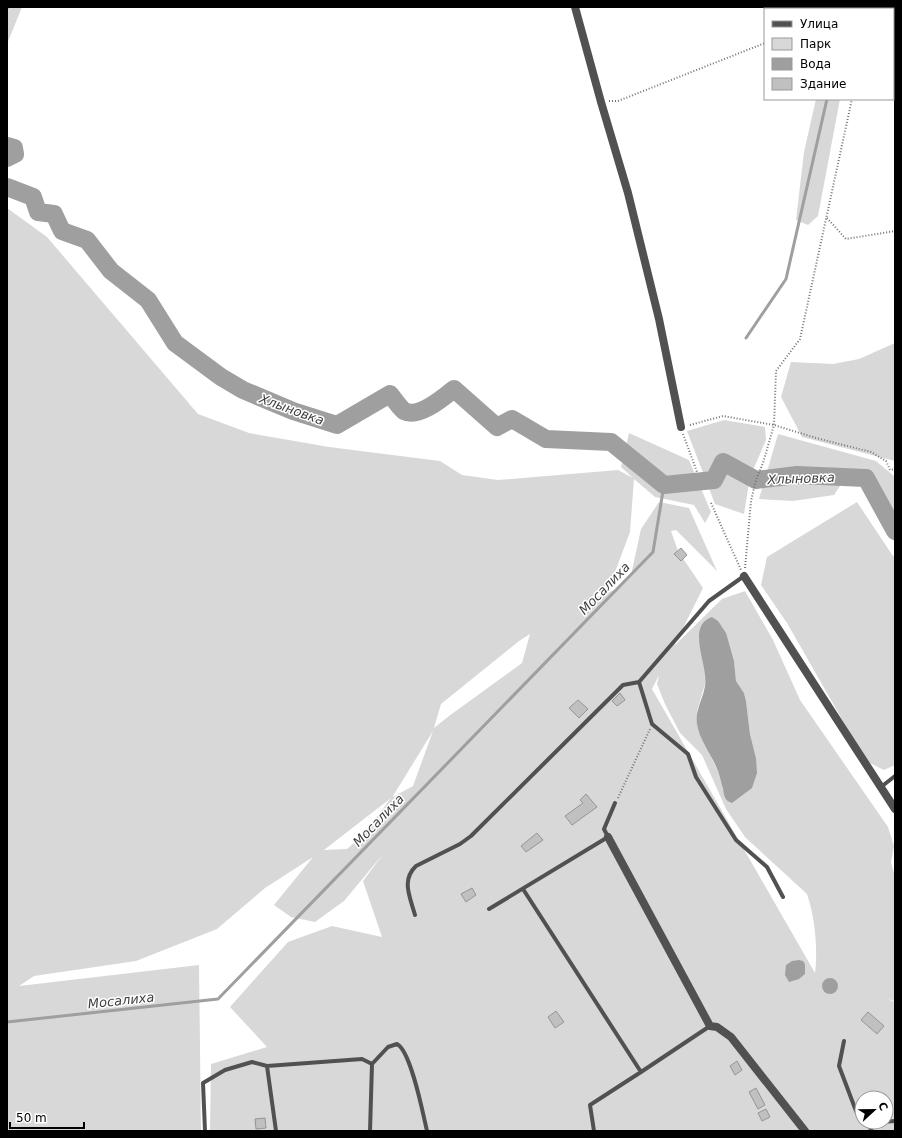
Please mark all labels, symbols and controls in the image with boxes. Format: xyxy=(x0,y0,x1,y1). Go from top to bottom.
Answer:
legend xyxy=(764,8,894,100)
text: Улица xyxy=(800,17,838,31)
text: Парк xyxy=(800,37,831,51)
text: Вода xyxy=(800,57,831,71)
text: Здание xyxy=(800,77,846,91)
water label: Хлыновка xyxy=(257,391,326,428)
water label: Хлыновка xyxy=(766,470,835,487)
water label: Мосалиха xyxy=(576,559,633,618)
water label: Мосалиха xyxy=(350,791,407,850)
water label: Мосалиха xyxy=(87,990,155,1011)
north arrow xyxy=(854,1090,894,1130)
text: С xyxy=(875,1100,890,1113)
scale bar xyxy=(10,1104,84,1130)
text: 50 m xyxy=(16,1111,47,1125)

